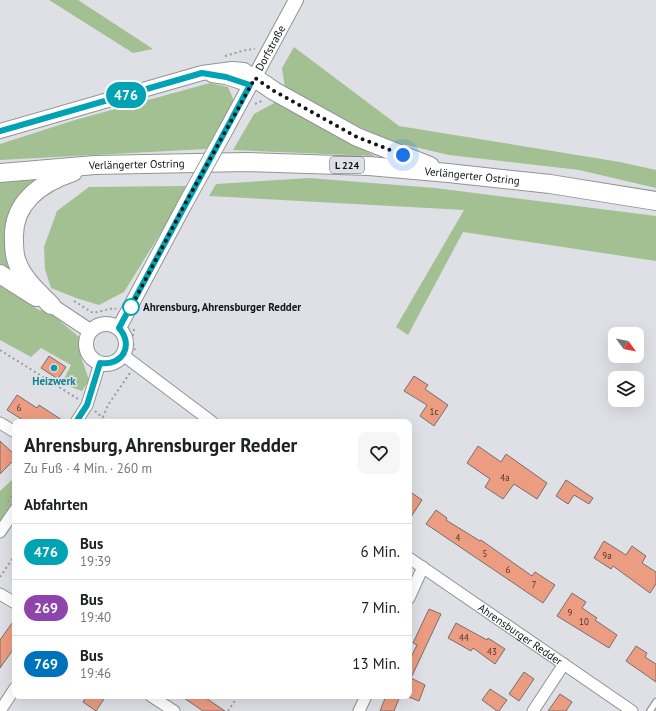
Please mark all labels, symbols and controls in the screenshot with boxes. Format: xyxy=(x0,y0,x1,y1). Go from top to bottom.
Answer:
street label: Dorfstraße xyxy=(252,22,288,73)
line badge: 476 xyxy=(103,82,149,108)
text: 476 xyxy=(114,86,138,104)
your location xyxy=(393,145,413,165)
street label: Verlängerter Ostring xyxy=(87,156,185,173)
road number: L 224 xyxy=(330,157,364,173)
street label: Verlängerter Ostring xyxy=(423,164,521,188)
marker: Ahrensburg, Ahrensburger Redder xyxy=(122,298,140,316)
place label: Ahrensburg, Ahrensburger Redder xyxy=(143,300,301,314)
north arrow xyxy=(608,327,644,363)
map controls xyxy=(608,327,644,407)
marker: Heizwerk xyxy=(49,363,59,373)
button: layers xyxy=(608,371,644,407)
place label: Heizwerk xyxy=(32,374,76,388)
house number: 6 xyxy=(17,402,22,413)
house number: 1c xyxy=(430,406,438,417)
button: heart xyxy=(358,432,400,474)
text: Ahrensburg, Ahrensburger Redder xyxy=(24,433,297,457)
text: Zu Fuß · 4 Min. · 260 m xyxy=(24,460,152,477)
house number: 4a xyxy=(500,472,510,483)
text: Abfahrten xyxy=(24,495,88,514)
house number: 4 xyxy=(456,532,461,543)
text: Bus xyxy=(80,534,103,553)
text: 6 Min. xyxy=(361,542,400,561)
text: 476 xyxy=(34,543,58,561)
house number: 5 xyxy=(483,548,488,559)
house number: 9a xyxy=(602,550,612,561)
text: 19:39 xyxy=(80,553,111,570)
house number: 6 xyxy=(506,564,511,575)
house number: 7 xyxy=(532,579,537,590)
text: Bus xyxy=(80,590,103,609)
text: 7 Min. xyxy=(361,598,400,617)
text: 269 xyxy=(34,599,58,617)
street label: Ahrensburger Redder xyxy=(475,601,565,668)
house number: 9 xyxy=(568,607,573,618)
text: 19:40 xyxy=(80,609,111,626)
house number: 10 xyxy=(579,616,589,627)
house number: 44 xyxy=(459,632,469,643)
text: Bus xyxy=(80,646,103,665)
house number: 43 xyxy=(487,646,497,657)
text: 13 Min. xyxy=(352,654,400,673)
text: 769 xyxy=(34,655,58,673)
text: 19:46 xyxy=(80,665,111,682)

